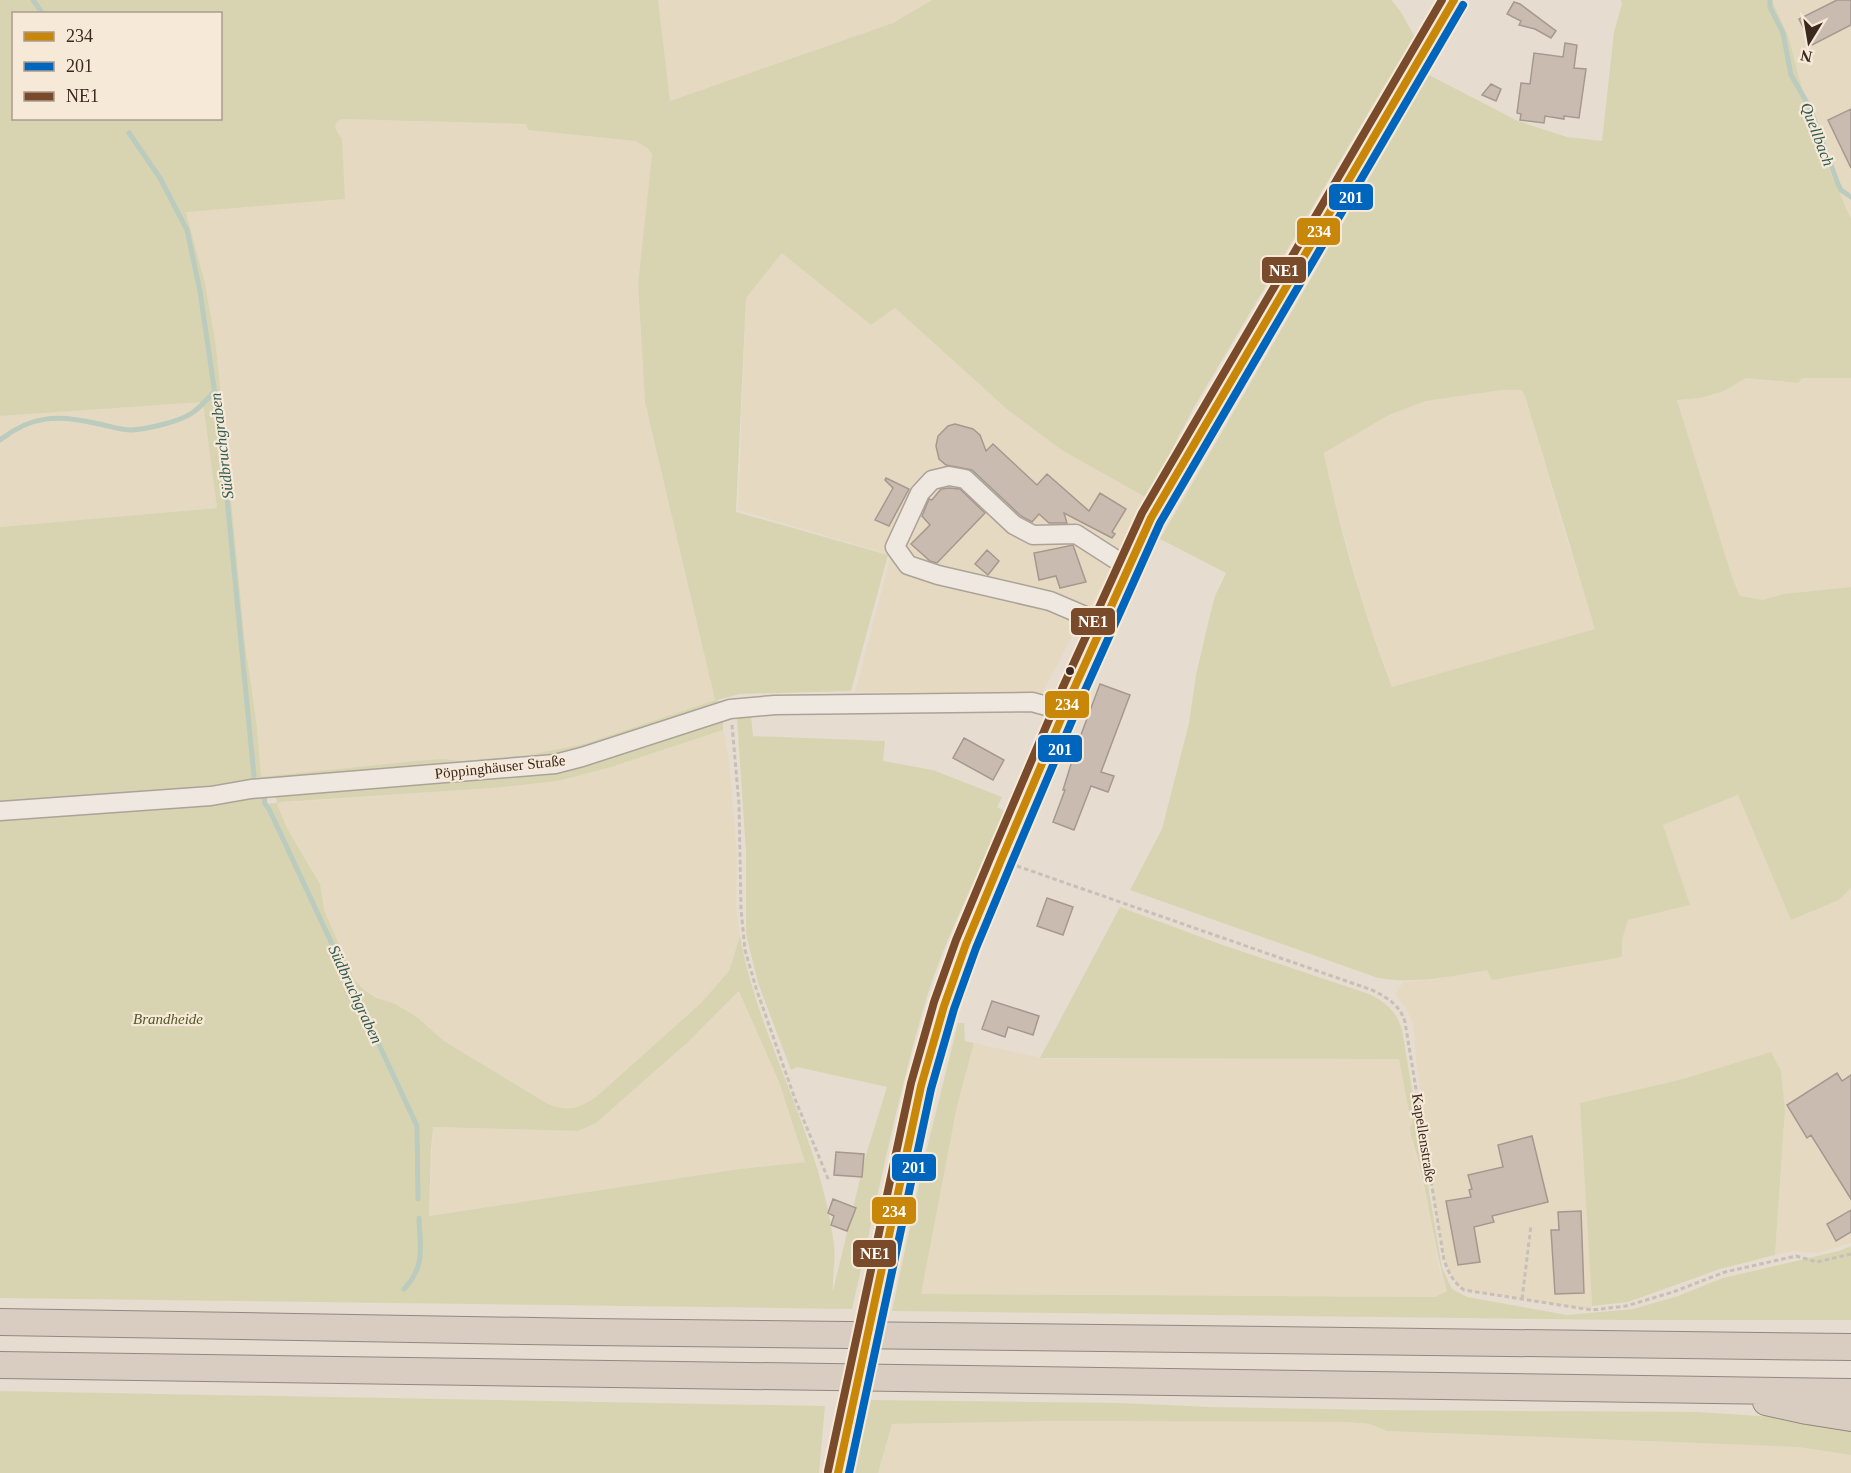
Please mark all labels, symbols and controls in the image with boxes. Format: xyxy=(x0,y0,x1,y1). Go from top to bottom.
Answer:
legend xyxy=(12,12,222,120)
north arrow xyxy=(1779,12,1839,72)
text: 234 xyxy=(66,26,93,46)
text: N xyxy=(1799,47,1814,66)
text: 201 xyxy=(66,56,93,76)
text: NE1 xyxy=(66,86,99,106)
water label: Quellbach xyxy=(1798,100,1837,168)
line badge: 201 xyxy=(1328,183,1374,211)
text: 201 xyxy=(1339,189,1363,206)
line badge: 234 xyxy=(1296,217,1341,246)
text: 234 xyxy=(1307,223,1331,240)
line badge: NE1 xyxy=(1261,256,1307,284)
text: NE1 xyxy=(1269,262,1299,279)
water label: Südbruchgraben xyxy=(207,392,237,500)
line badge: NE1 xyxy=(1070,607,1116,636)
text: NE1 xyxy=(1078,613,1108,630)
unlabelled marker xyxy=(1064,665,1076,677)
line badge: 234 xyxy=(1044,690,1090,719)
text: 234 xyxy=(1055,696,1079,713)
line badge: 201 xyxy=(1037,734,1083,763)
text: 201 xyxy=(1048,741,1072,758)
street label: Pöppinghäuser Straße xyxy=(434,752,566,782)
water label: Südbruchgraben xyxy=(324,942,386,1047)
park label: Brandheide xyxy=(133,1011,203,1027)
street label: Kapellenstraße xyxy=(1409,1092,1439,1184)
line badge: 201 xyxy=(891,1153,937,1182)
text: 201 xyxy=(902,1159,926,1176)
line badge: 234 xyxy=(871,1196,917,1225)
text: 234 xyxy=(882,1203,906,1220)
line badge: NE1 xyxy=(852,1239,897,1268)
text: NE1 xyxy=(860,1245,890,1262)

